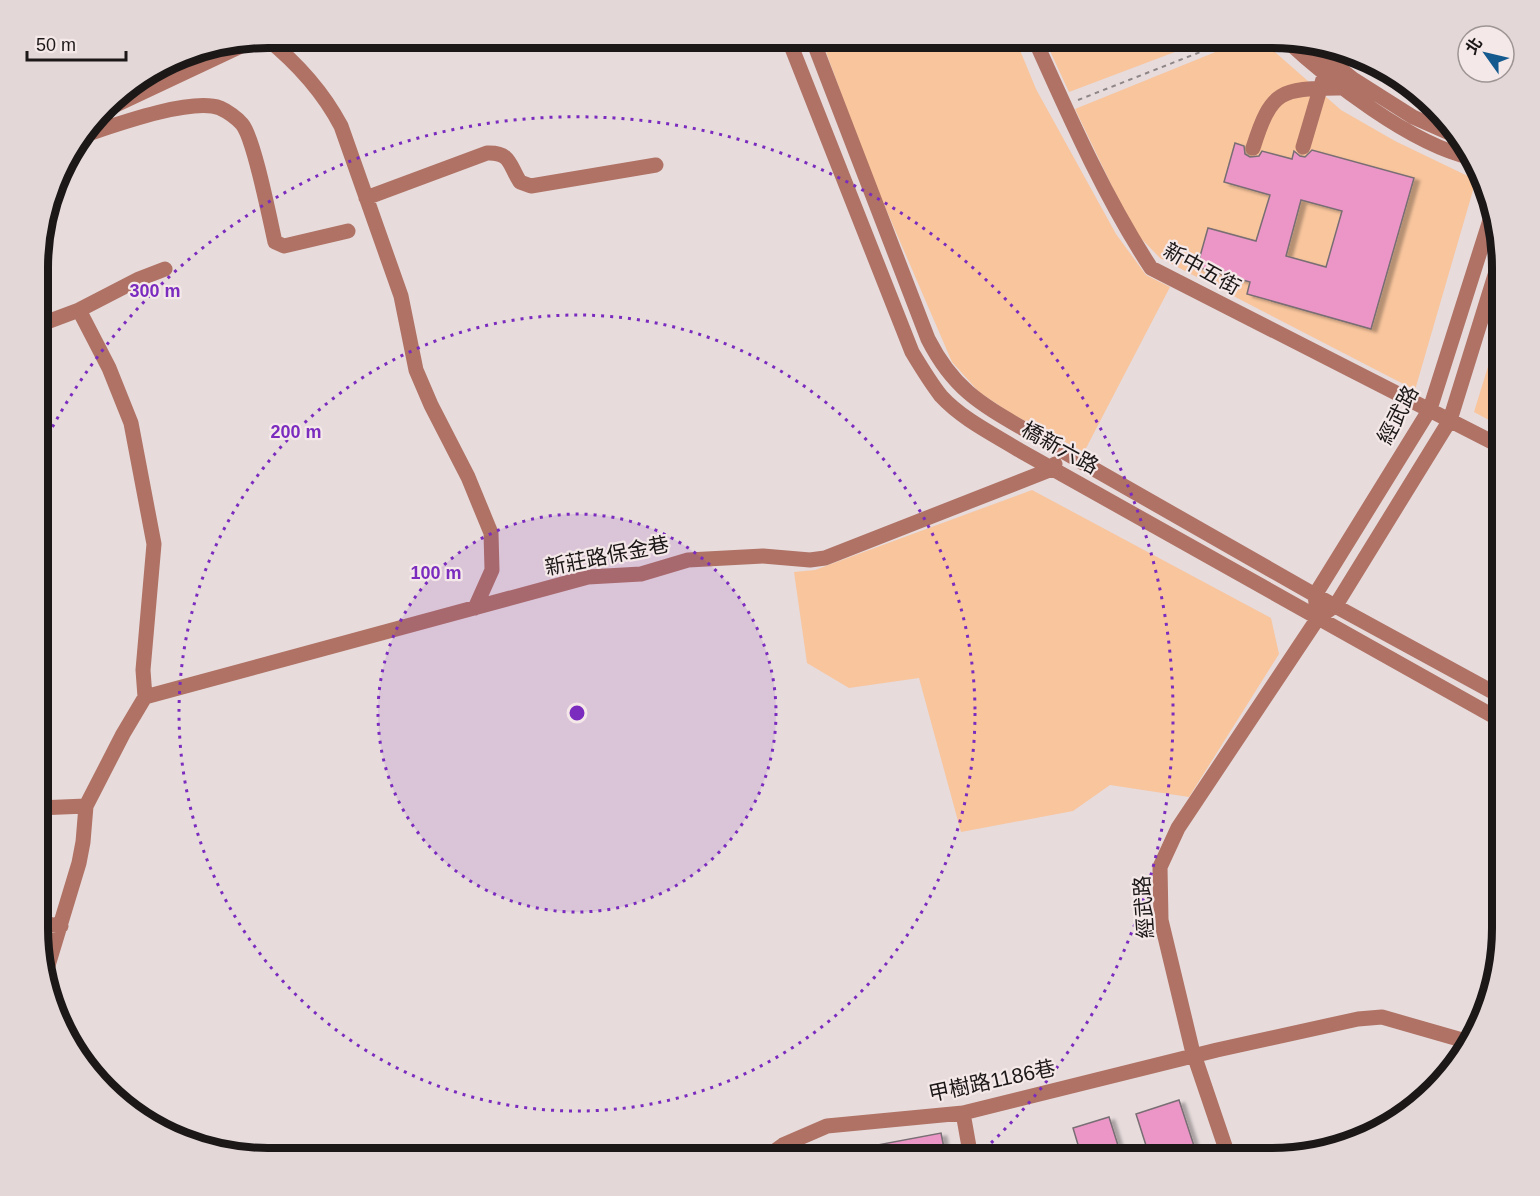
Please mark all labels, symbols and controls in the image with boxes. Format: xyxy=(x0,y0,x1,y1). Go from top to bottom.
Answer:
scale bar xyxy=(27,24,126,62)
north arrow xyxy=(1456,24,1516,84)
text: 北 xyxy=(1462,34,1486,57)
text: 50 m xyxy=(36,35,76,55)
street label: 新中五街 xyxy=(1160,238,1245,299)
text: 300 m xyxy=(129,281,181,301)
street label: 經武路 xyxy=(1373,382,1423,448)
street label: 橋新六路 xyxy=(1018,417,1103,478)
text: 200 m xyxy=(270,422,322,442)
street label: 新莊路保金巷 xyxy=(543,532,671,579)
text: 100 m xyxy=(410,563,462,583)
centre of rings xyxy=(567,703,587,723)
street label: 經武路 xyxy=(1130,875,1157,939)
street label: 甲樹路1186巷 xyxy=(926,1056,1057,1105)

